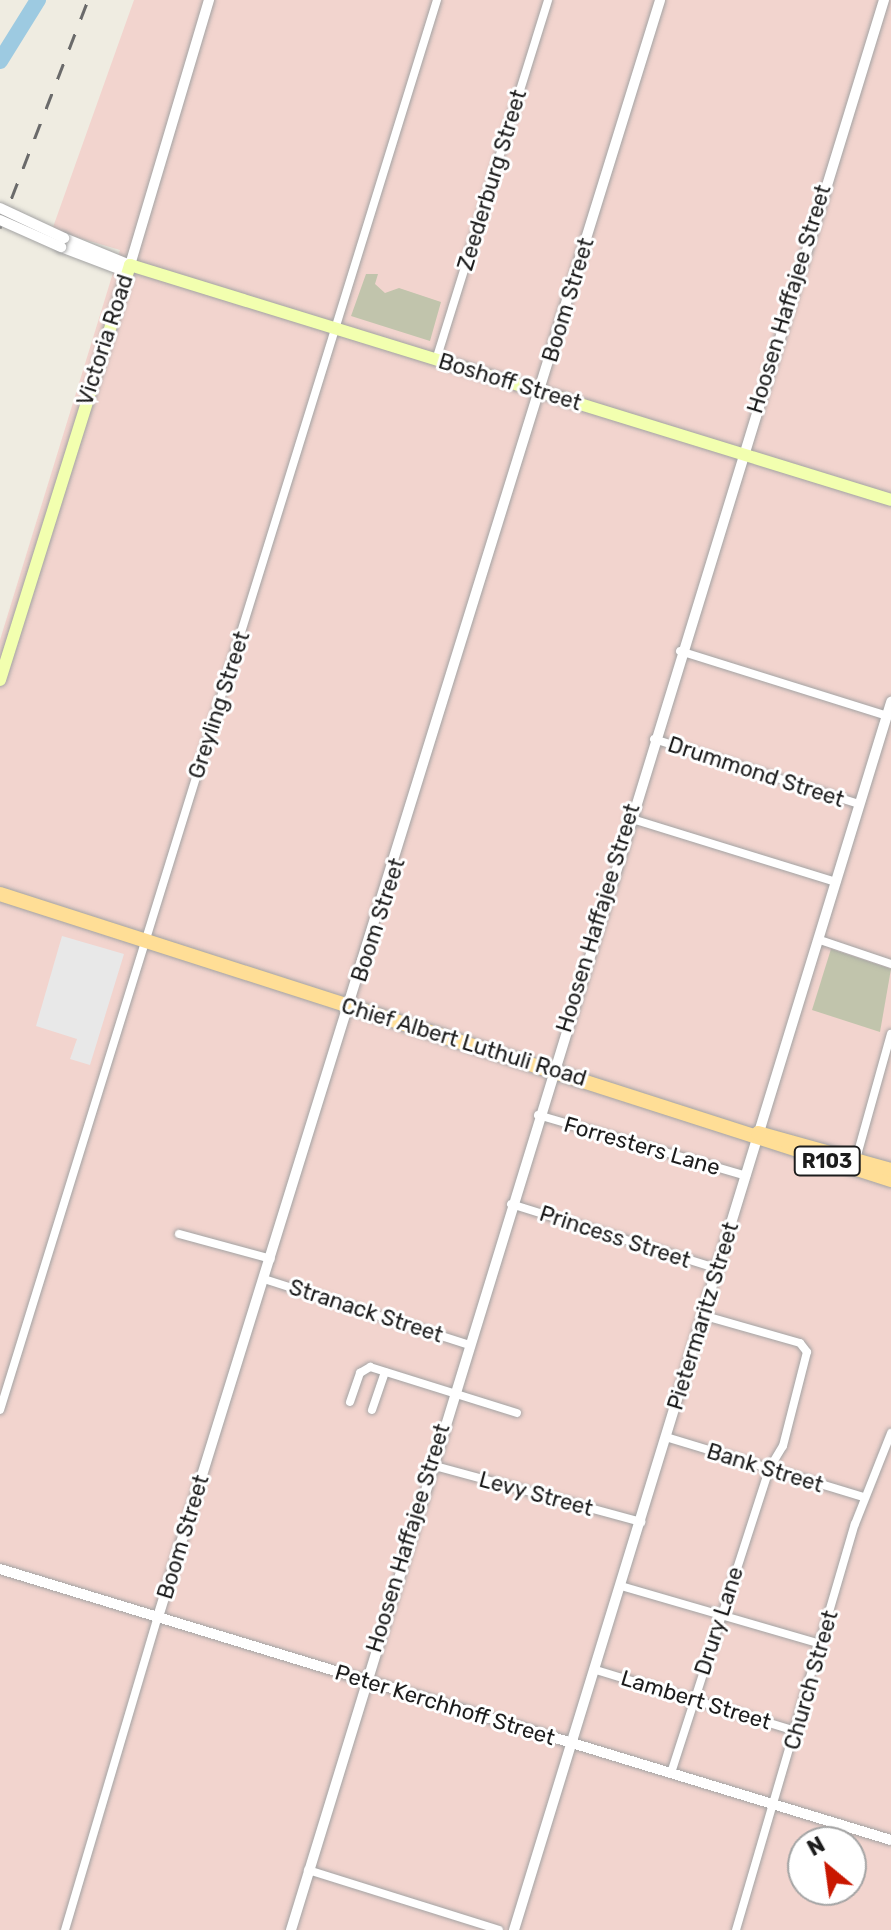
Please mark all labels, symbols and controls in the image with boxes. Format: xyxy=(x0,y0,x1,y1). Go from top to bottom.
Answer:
street label: Zeederburg Street xyxy=(452,86,532,274)
street label: Hoosen Haffajee Street xyxy=(742,182,836,416)
street label: Boom Street xyxy=(537,235,599,365)
street label: Victoria Road xyxy=(71,271,139,409)
street label: Boshoff Street xyxy=(435,348,585,416)
street label: Greyling Street xyxy=(183,628,255,782)
street label: Drummond Street xyxy=(664,731,848,813)
street label: Hoosen Haffajee Street xyxy=(551,801,645,1035)
street label: Boom Street xyxy=(346,855,410,985)
street label: Chief Albert Luthuli Road xyxy=(338,992,590,1092)
street label: Forresters Lane xyxy=(561,1111,723,1181)
road number: R103 xyxy=(793,1145,861,1177)
street label: Princess Street xyxy=(536,1200,694,1274)
street label: Pietermaritz Street xyxy=(662,1219,744,1413)
street label: Stranack Street xyxy=(286,1274,446,1348)
street label: Hoosen Haffajee Street xyxy=(361,1421,455,1655)
street label: Bank Street xyxy=(704,1438,826,1498)
street label: Levy Street xyxy=(476,1466,596,1522)
street label: Boom Street xyxy=(152,1472,214,1602)
street label: Drury Lane xyxy=(689,1563,749,1679)
street label: Church Street xyxy=(778,1607,844,1753)
street label: Peter Kerchhoff Street xyxy=(331,1659,559,1751)
street label: Lambert Street xyxy=(618,1665,774,1735)
north arrow xyxy=(787,1826,867,1906)
text: N xyxy=(803,1831,830,1862)

